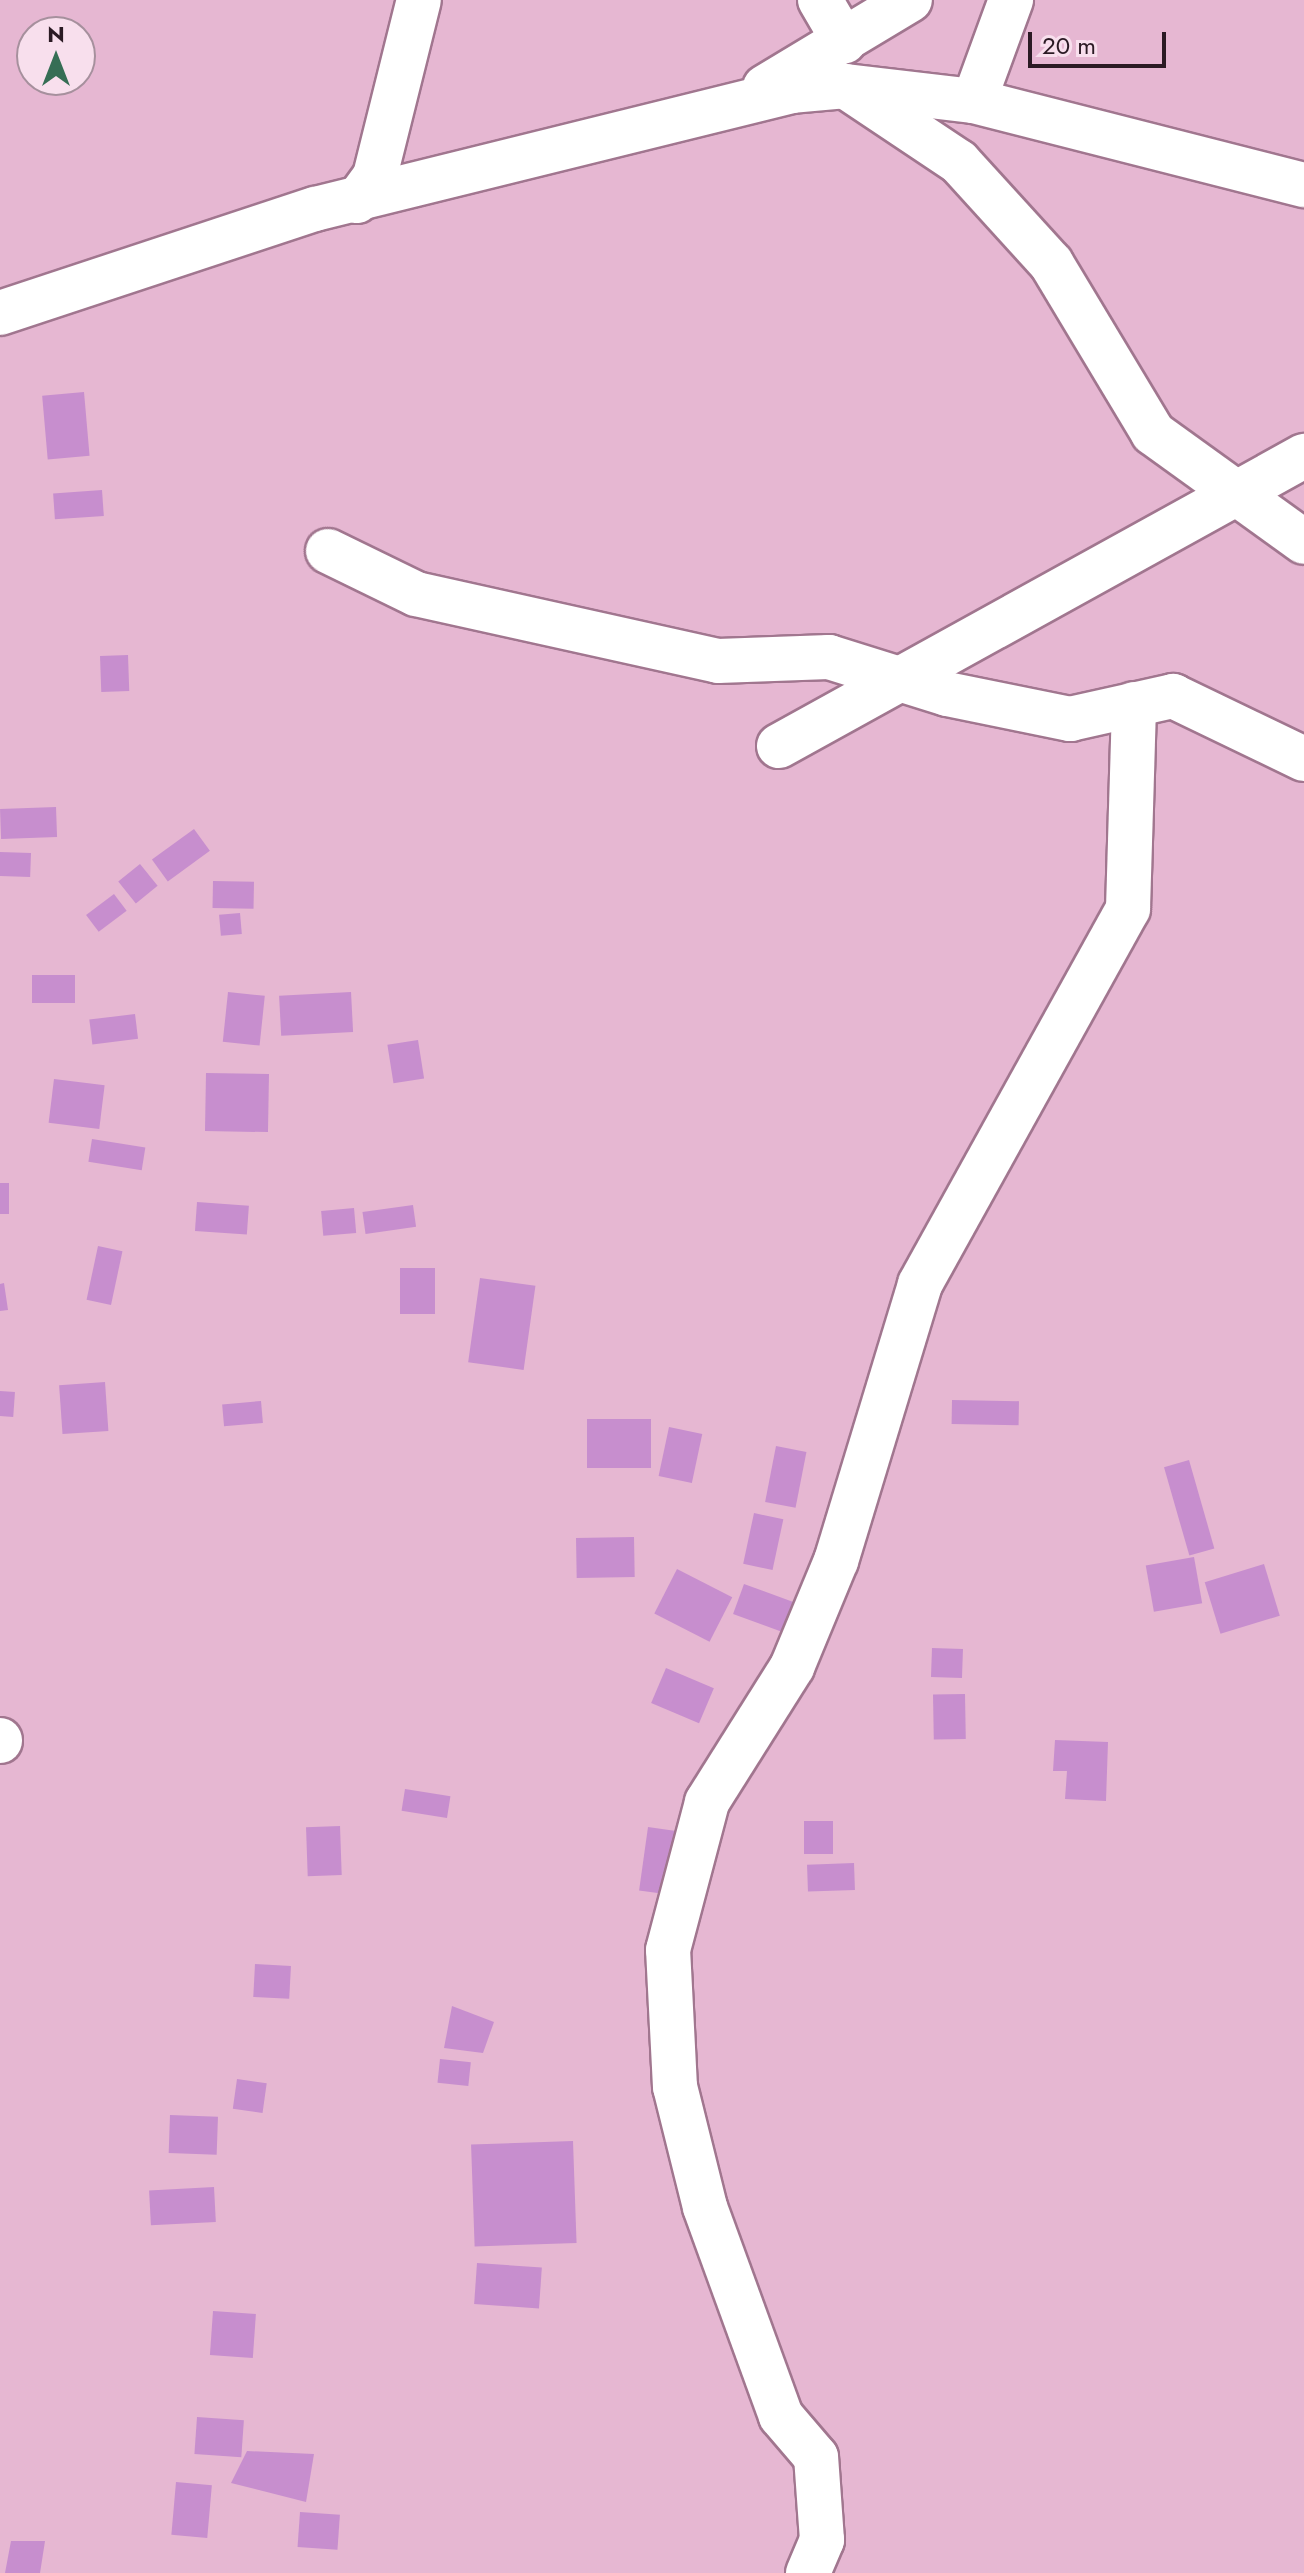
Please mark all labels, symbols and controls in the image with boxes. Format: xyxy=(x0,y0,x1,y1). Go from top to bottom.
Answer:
north arrow xyxy=(16,16,96,96)
scale bar xyxy=(1032,16,1170,66)
text: N xyxy=(47,18,65,50)
text: 20 m xyxy=(1042,28,1096,63)

